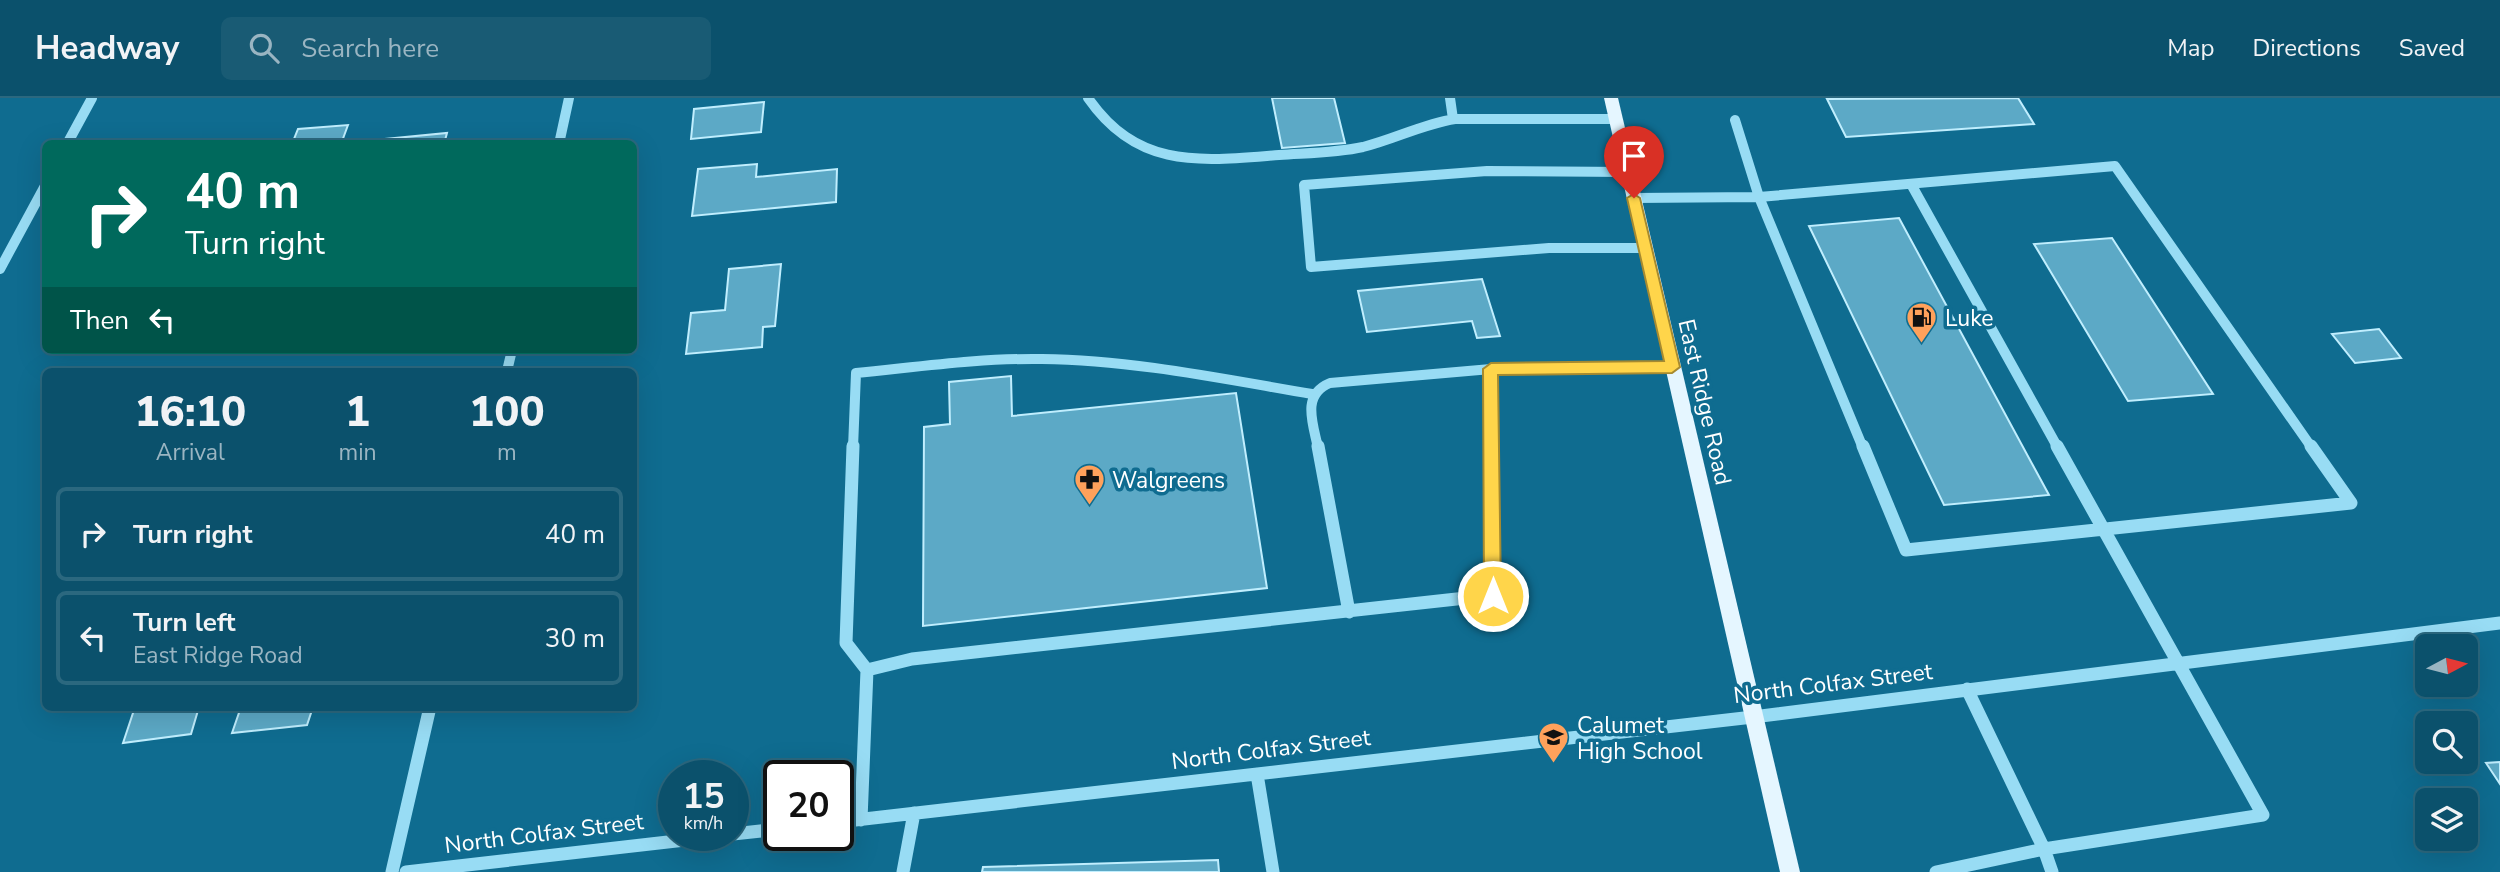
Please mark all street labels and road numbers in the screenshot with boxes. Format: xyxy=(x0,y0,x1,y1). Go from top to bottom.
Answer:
street label: East Ridge Road xyxy=(1670,316,1739,488)
street label: North Colfax Street xyxy=(1732,656,1935,711)
street label: North Colfax Street xyxy=(1170,722,1373,777)
street label: North Colfax Street xyxy=(443,806,646,861)

